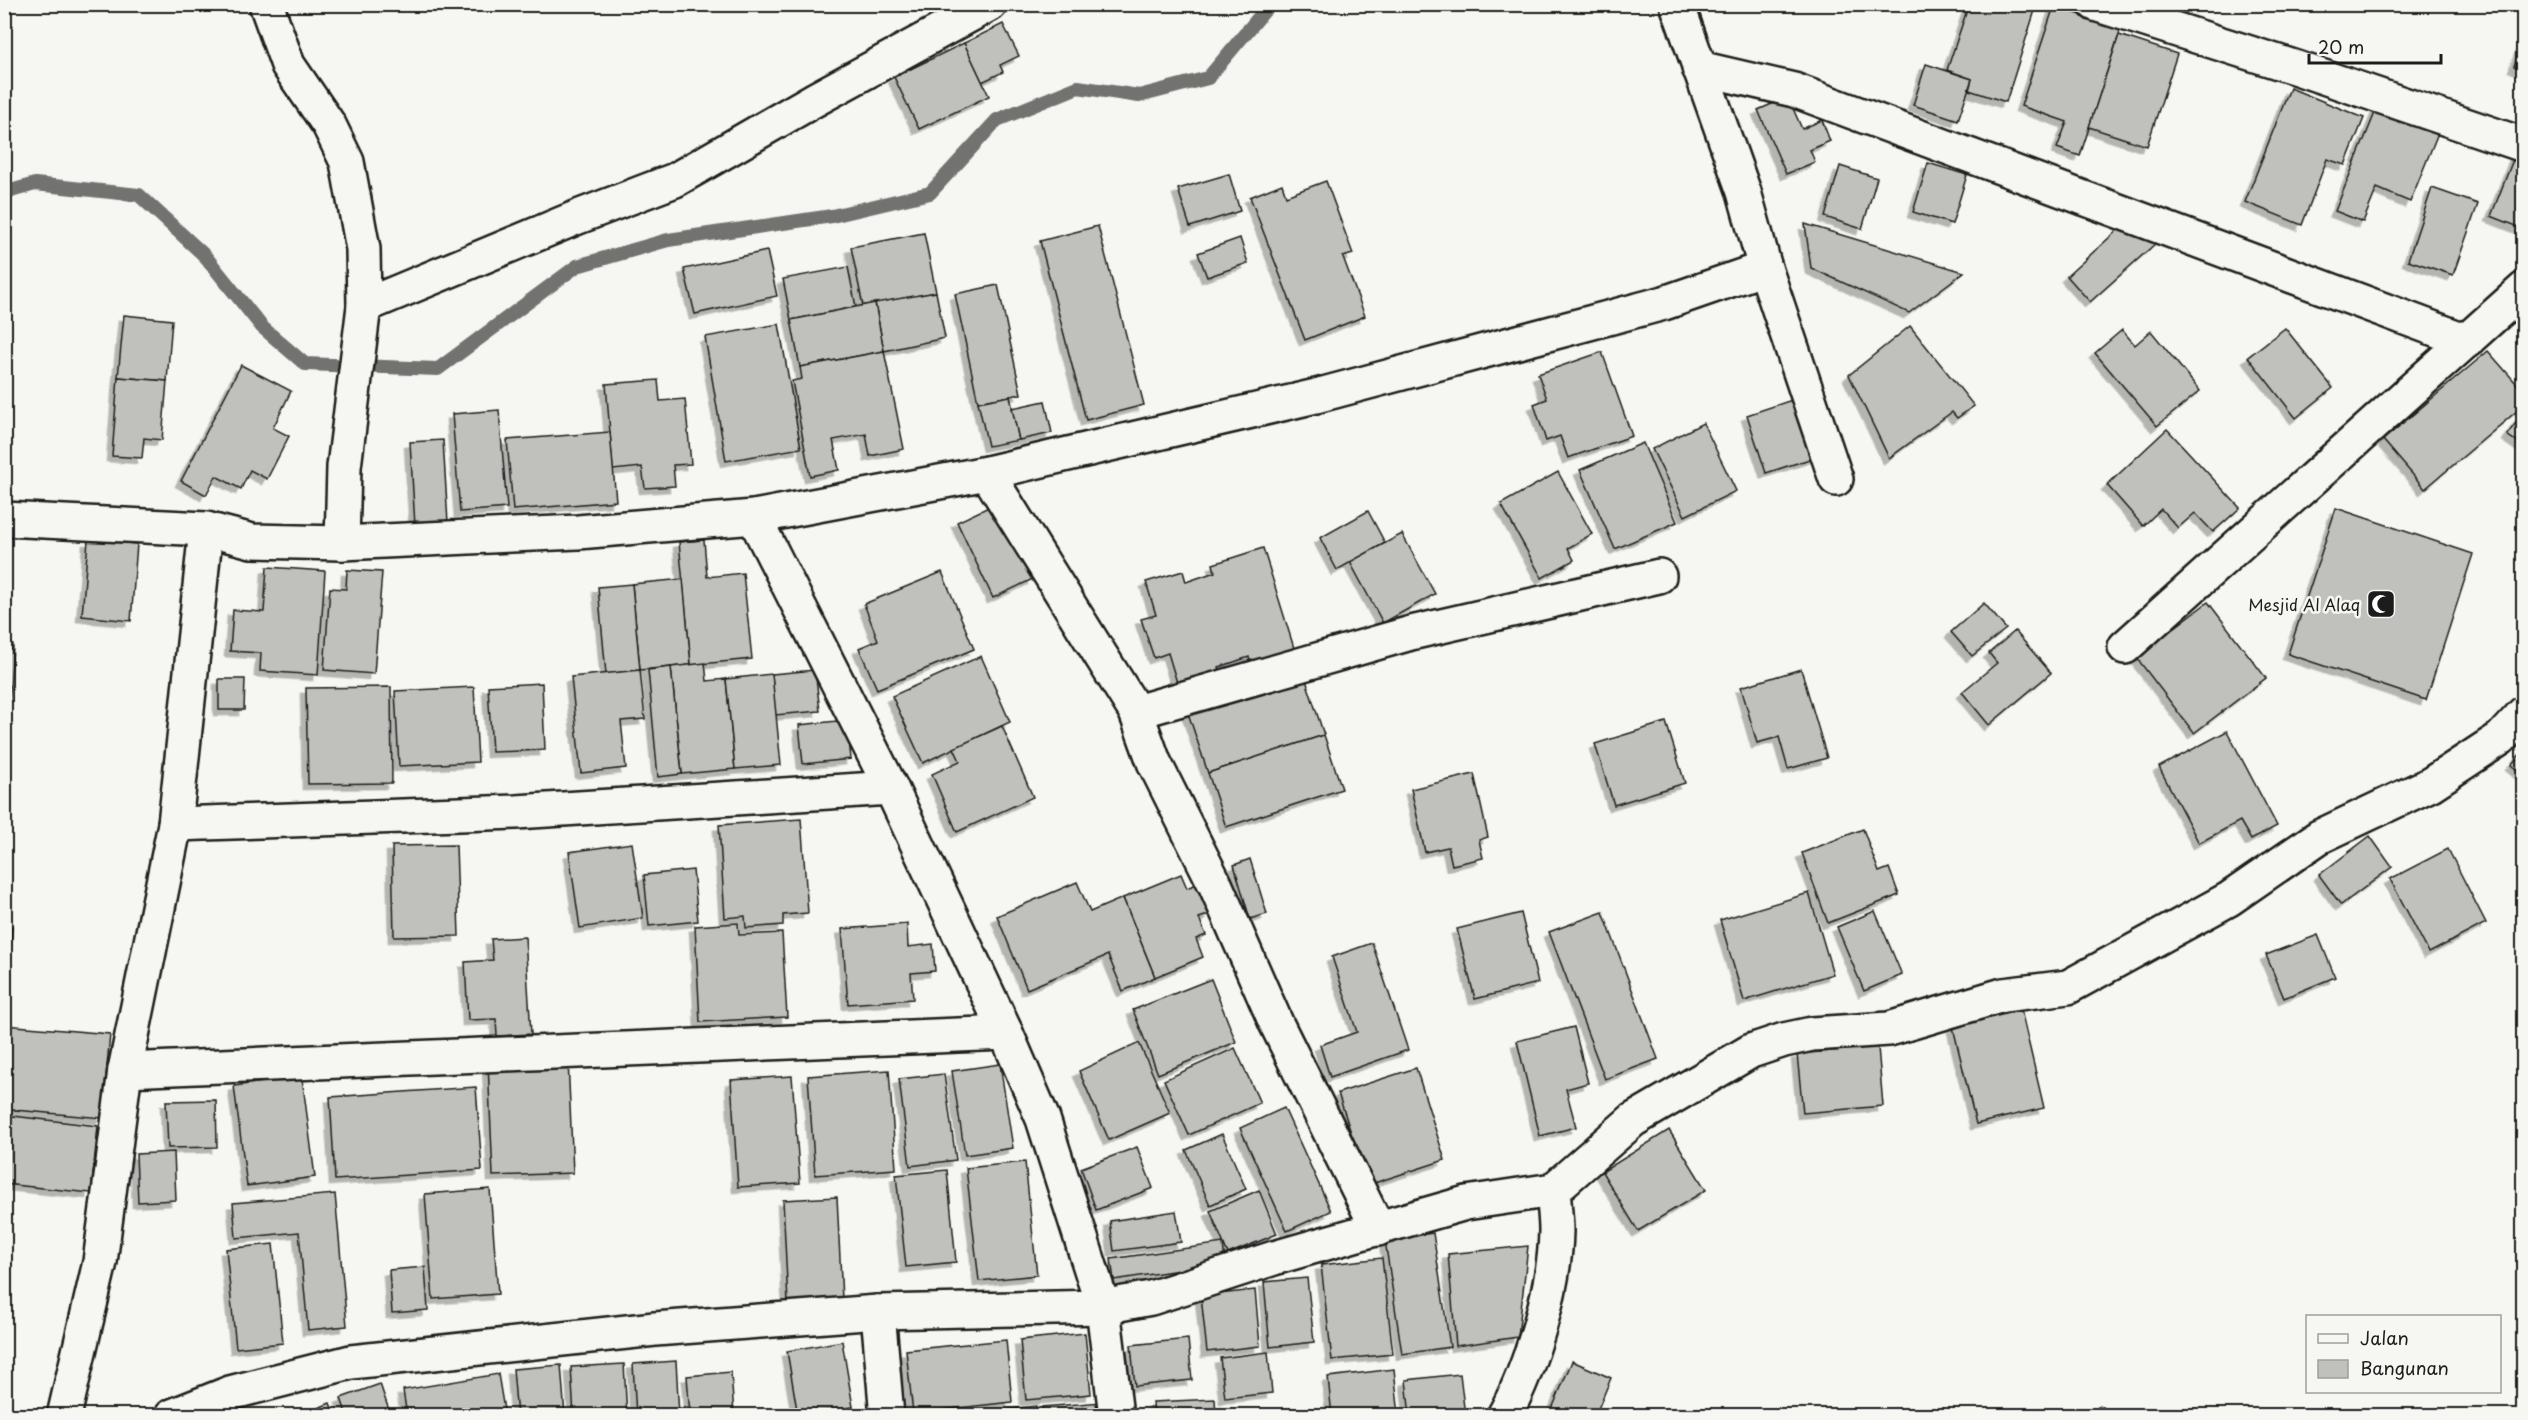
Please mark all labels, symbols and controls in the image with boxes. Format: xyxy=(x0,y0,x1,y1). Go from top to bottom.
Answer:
scale bar xyxy=(2309,27,2441,65)
text: 20 m xyxy=(2318,33,2364,60)
mosque icon: Mesjid Al Alaq xyxy=(2365,588,2397,620)
place label: Mesjid Al Alaq xyxy=(2248,592,2360,616)
legend xyxy=(2306,1315,2501,1393)
text: Jalan xyxy=(2360,1324,2409,1351)
text: Bangunan xyxy=(2360,1354,2449,1381)

